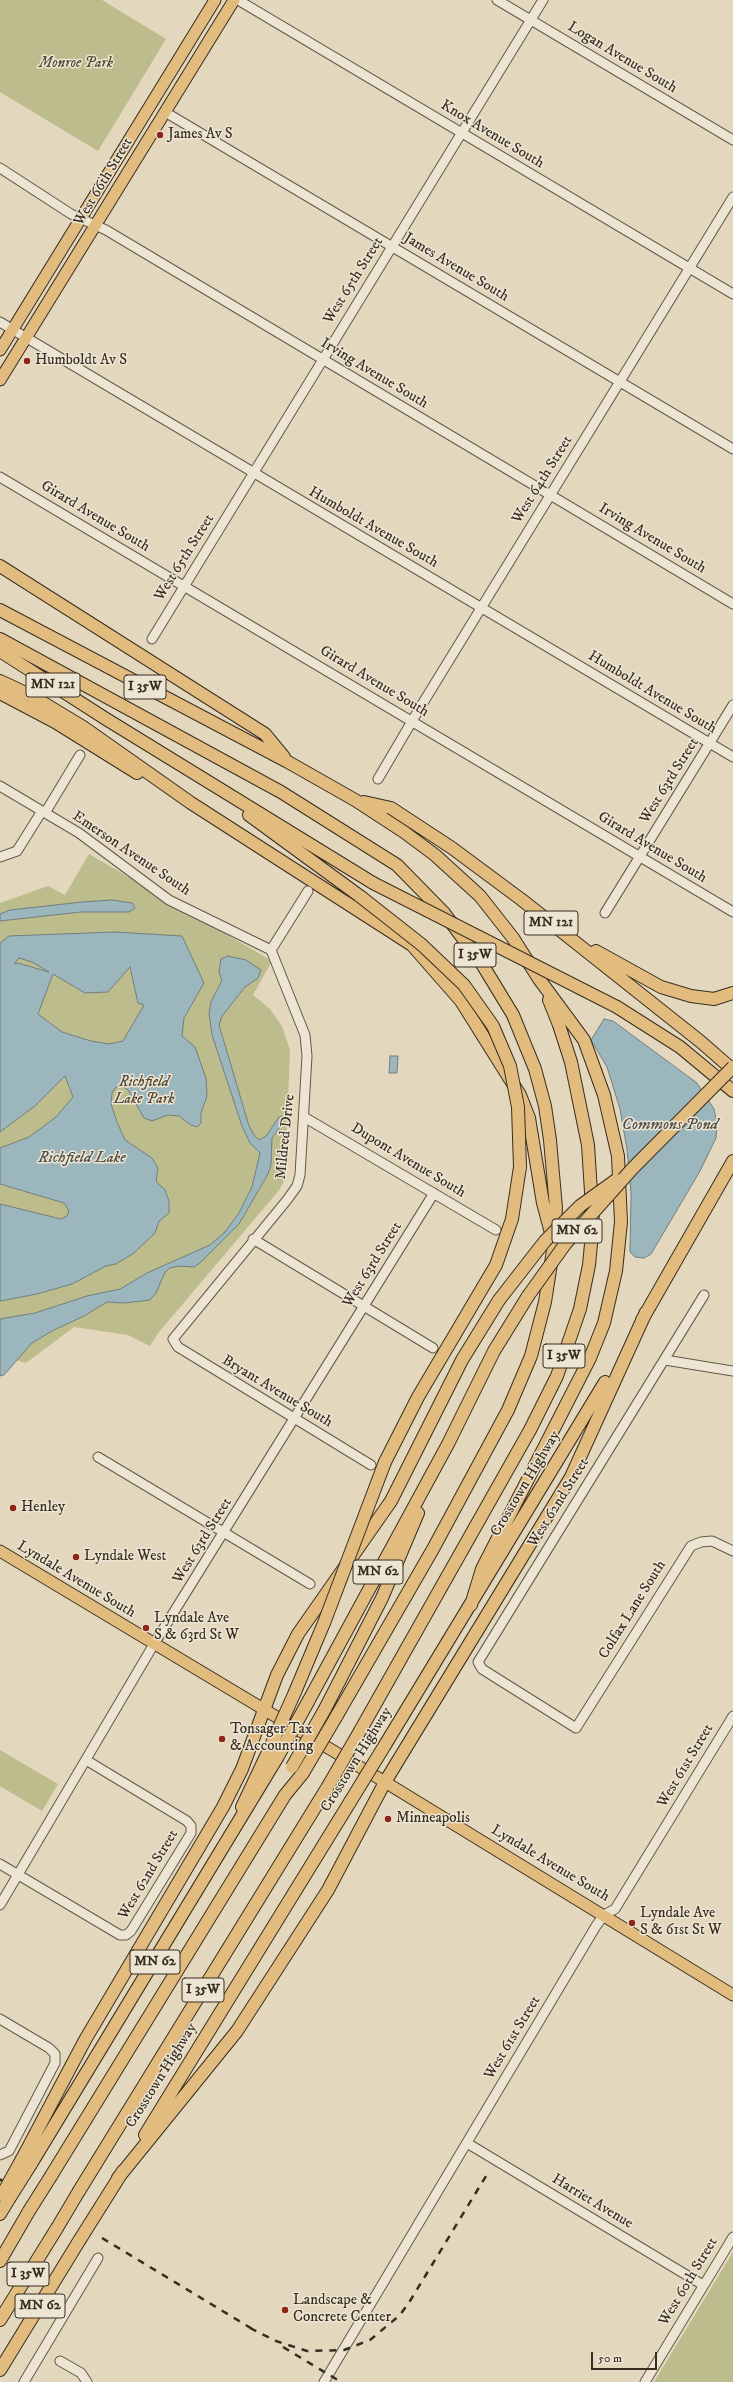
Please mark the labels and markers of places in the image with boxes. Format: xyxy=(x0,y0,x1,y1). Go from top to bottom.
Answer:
place label: James Av S xyxy=(168,126,233,144)
marker: James Av S xyxy=(155,130,165,140)
place label: Humboldt Av S xyxy=(35,352,127,370)
marker: Humboldt Av S xyxy=(22,356,32,366)
place label: Henley xyxy=(21,1499,65,1517)
marker: Henley xyxy=(8,1503,18,1513)
place label: Lyndale West xyxy=(84,1548,166,1566)
marker: Lyndale West xyxy=(71,1552,81,1562)
place label: Lyndale Ave S & 63rd St W xyxy=(154,1610,239,1645)
marker: Lyndale Ave S & 63rd St W xyxy=(141,1623,151,1633)
place label: Tonsager Tax & Accounting xyxy=(230,1721,313,1756)
marker: Tonsager Tax & Accounting xyxy=(217,1734,227,1744)
place label: Minneapolis xyxy=(396,1810,470,1828)
marker: Minneapolis xyxy=(383,1814,393,1824)
place label: Lyndale Ave S & 61st St W xyxy=(640,1905,722,1940)
marker: Lyndale Ave S & 61st St W xyxy=(627,1918,637,1928)
place label: Landscape & Concrete Center xyxy=(293,2292,391,2327)
marker: Landscape & Concrete Center xyxy=(280,2305,290,2315)

